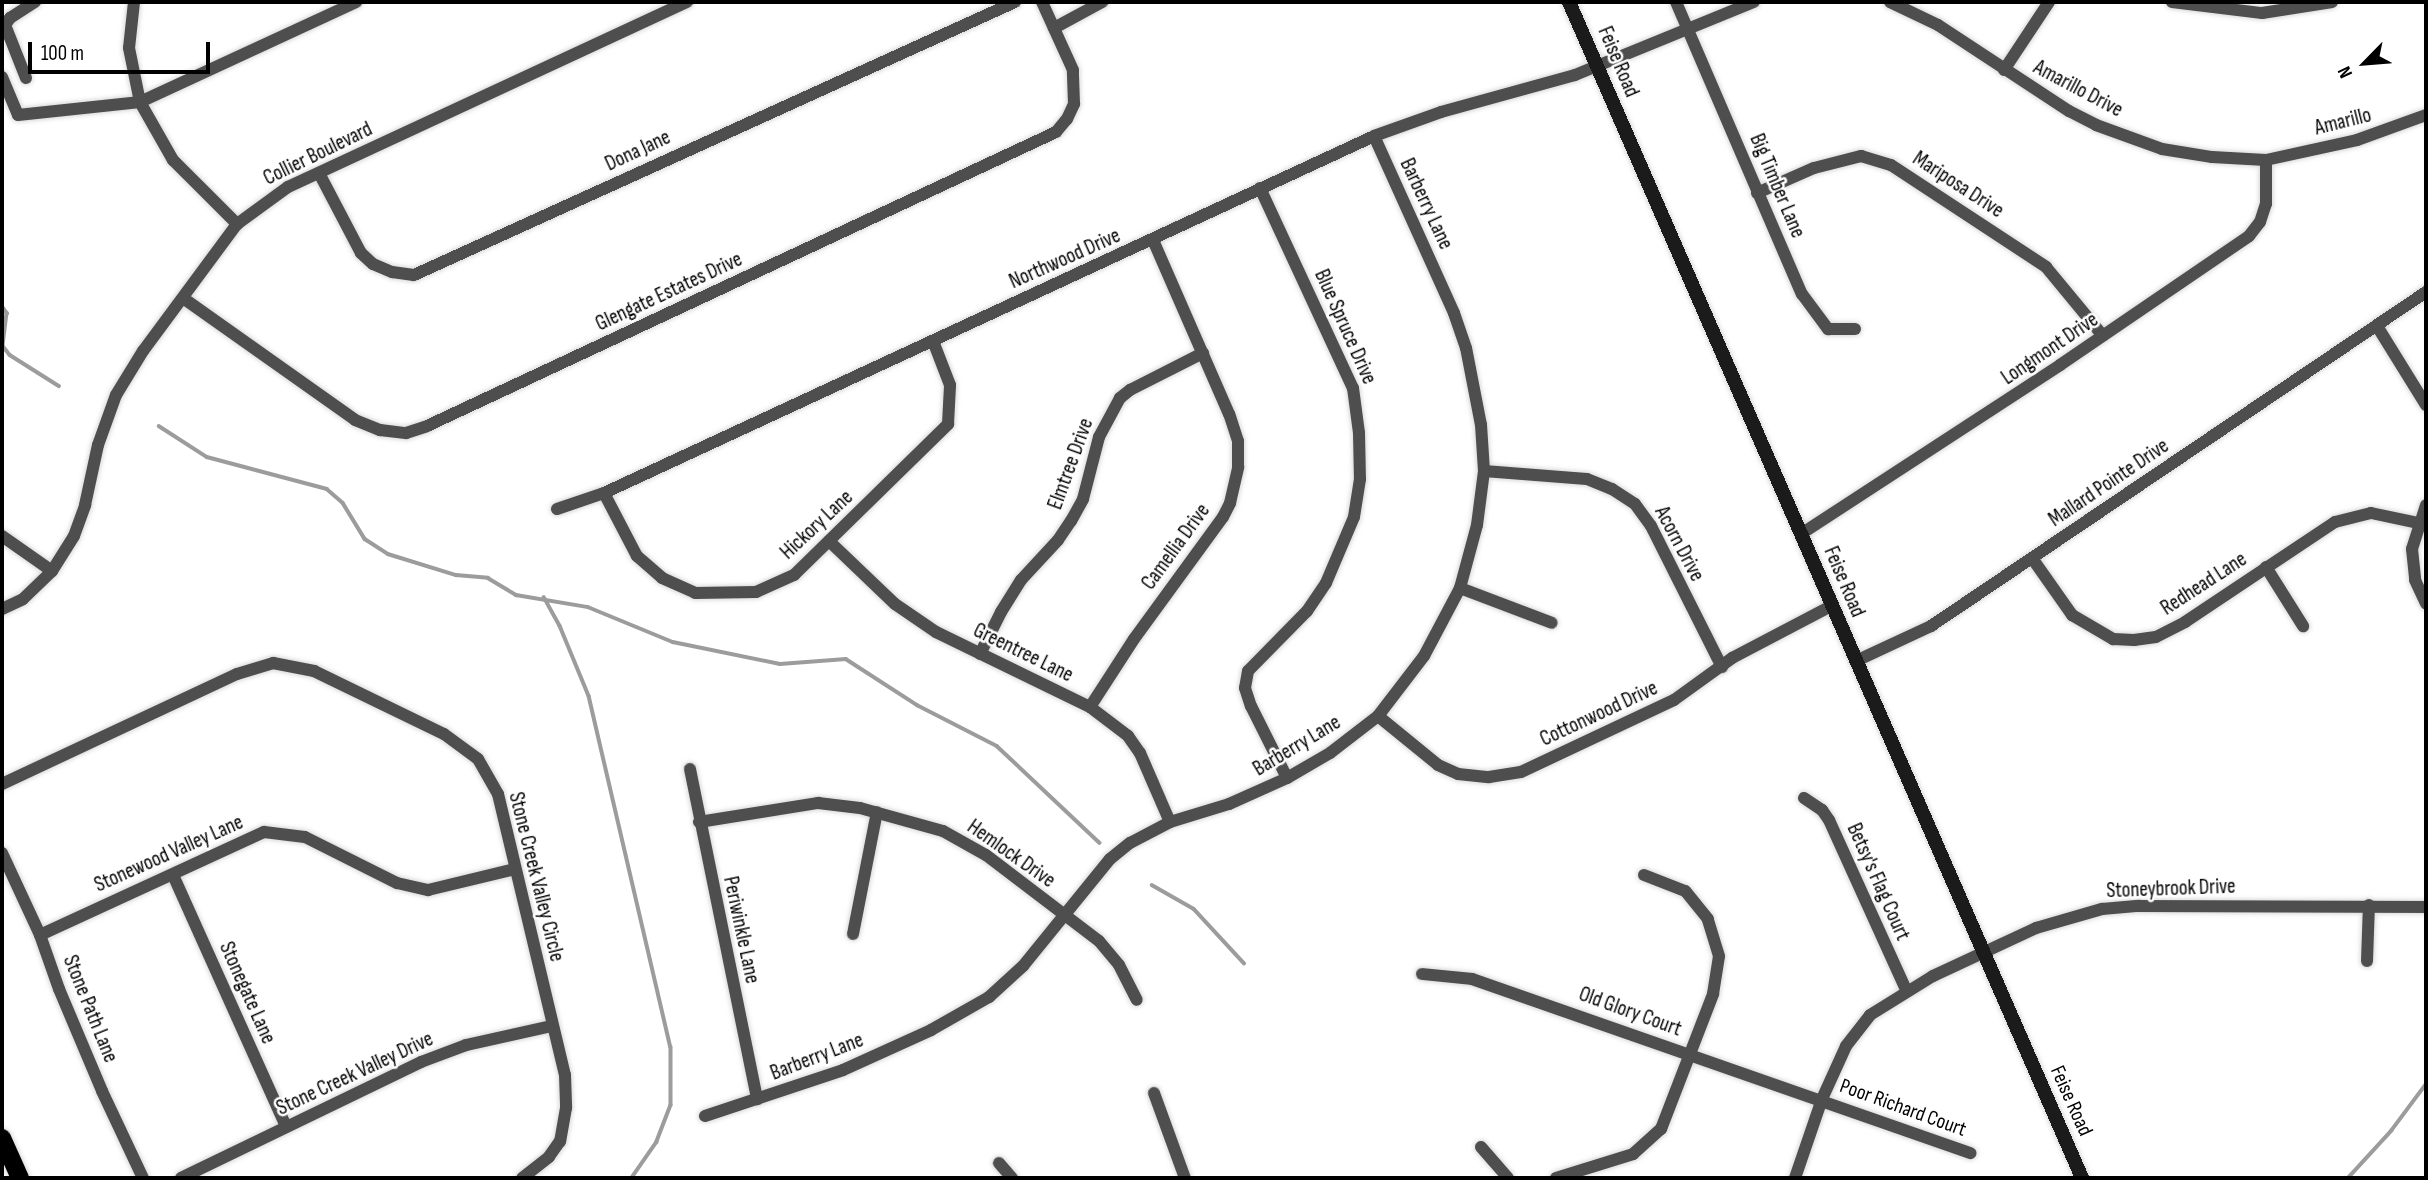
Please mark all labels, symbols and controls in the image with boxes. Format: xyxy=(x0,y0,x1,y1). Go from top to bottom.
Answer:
street label: Feise Road xyxy=(1592,23,1644,101)
scale bar xyxy=(32,28,214,72)
north arrow xyxy=(2330,28,2400,98)
text: 100 m xyxy=(41,41,84,66)
street label: Amarillo Drive xyxy=(2029,55,2127,123)
text: N xyxy=(2333,63,2358,82)
street label: Amarillo xyxy=(2312,103,2374,141)
street label: Collier Boulevard xyxy=(259,117,377,191)
street label: Dona Jane xyxy=(601,125,675,177)
street label: Big Timber Lane xyxy=(1744,130,1810,242)
street label: Mariposa Drive xyxy=(1908,146,2008,224)
street label: Barberry Lane xyxy=(1394,154,1458,254)
street label: Northwood Drive xyxy=(1006,223,1124,295)
street label: Glengate Estates Drive xyxy=(592,247,746,337)
street label: Blue Spruce Drive xyxy=(1308,266,1382,388)
street label: Longmont Drive xyxy=(1997,307,2103,391)
street label: Elmtree Drive xyxy=(1043,415,1099,513)
street label: Mallard Pointe Drive xyxy=(2044,434,2174,532)
street label: Hickory Lane xyxy=(775,485,859,565)
street label: Camellia Drive xyxy=(1136,499,1216,595)
street label: Acorn Drive xyxy=(1649,502,1709,586)
street label: Feise Road xyxy=(1818,543,1870,621)
street label: Redhead Lane xyxy=(2156,547,2252,621)
street label: Greentree Lane xyxy=(969,618,1077,688)
street label: Cottonwood Drive xyxy=(1536,676,1662,752)
street label: Barberry Lane xyxy=(1249,710,1345,782)
street label: Stone Creek Valley Circle xyxy=(503,790,569,964)
street label: Stonewood Valley Lane xyxy=(91,810,247,898)
street label: Hemlock Drive xyxy=(962,815,1060,893)
street label: Betsy's Flag Court xyxy=(1841,820,1915,944)
street label: Periwinkle Lane xyxy=(717,874,765,986)
street label: Stoneybrook Drive xyxy=(2106,874,2236,904)
street label: Stonegate Lane xyxy=(213,938,281,1048)
street label: Stone Path Lane xyxy=(57,952,123,1066)
street label: Old Glory Court xyxy=(1575,982,1685,1042)
street label: Stone Creek Valley Drive xyxy=(273,1027,437,1121)
street label: Barberry Lane xyxy=(767,1028,867,1086)
street label: Feise Road xyxy=(2044,1062,2098,1140)
street label: Poor Richard Court xyxy=(1836,1073,1970,1143)

